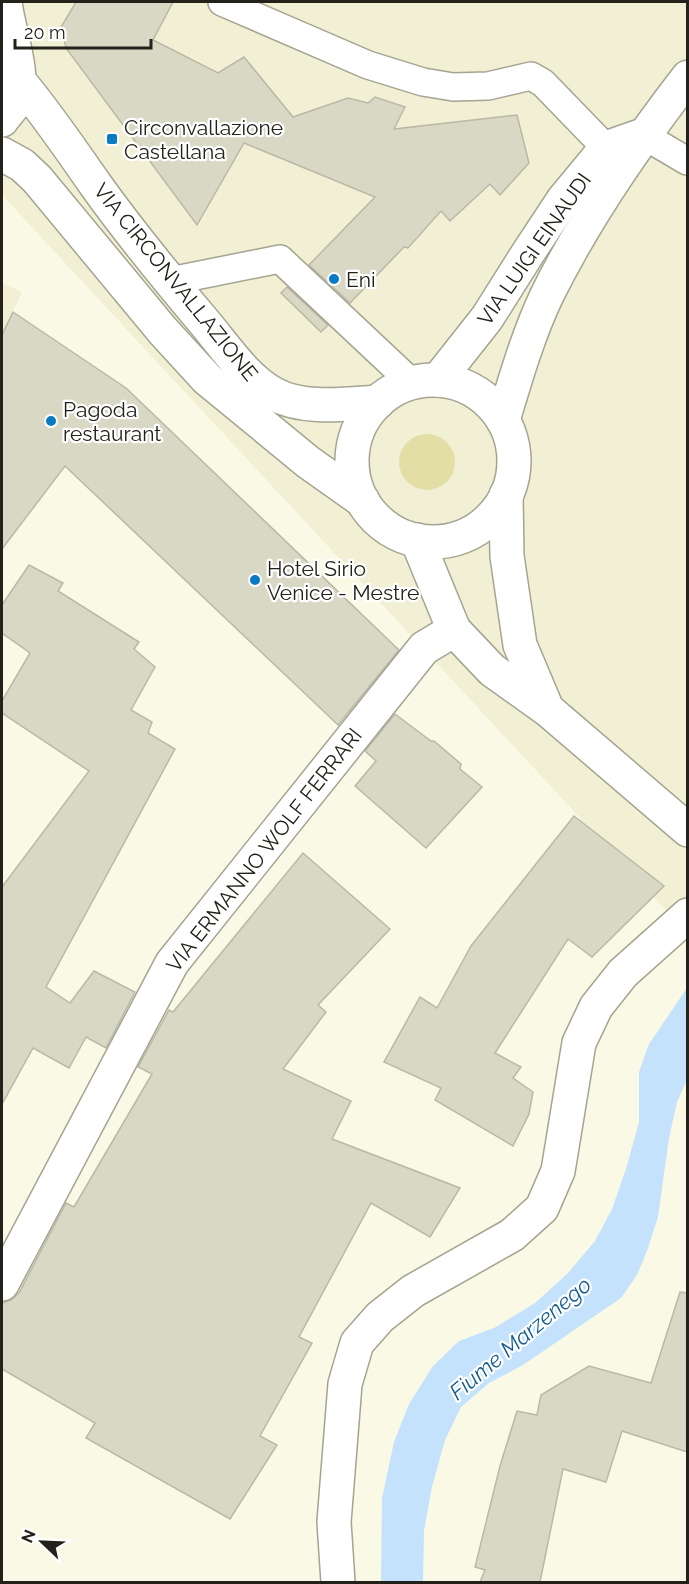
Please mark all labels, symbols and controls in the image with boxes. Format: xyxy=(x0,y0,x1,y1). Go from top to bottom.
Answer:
scale bar xyxy=(15,12,152,50)
text: 20 m xyxy=(24,22,66,43)
place label: Circonvallazione Castellana xyxy=(124,115,283,164)
marker: Circonvallazione Castellana xyxy=(105,132,119,146)
street label: VIA LUIGI EINAUDI xyxy=(472,168,596,330)
street label: VIA CIRCONVALLAZIONE xyxy=(89,178,263,386)
place label: Eni xyxy=(346,267,376,292)
marker: Eni xyxy=(327,272,341,286)
place label: Pagoda restaurant xyxy=(63,397,161,446)
marker: Pagoda restaurant xyxy=(44,414,58,428)
place label: Hotel Sirio Venice - Mestre xyxy=(267,556,419,605)
marker: Hotel Sirio Venice - Mestre xyxy=(248,573,262,587)
street label: VIA ERMANNO WOLF FERRARI xyxy=(161,723,367,977)
water label: Fiume Marzenego xyxy=(444,1271,596,1405)
north arrow xyxy=(12,1512,72,1572)
text: N xyxy=(18,1527,40,1546)

